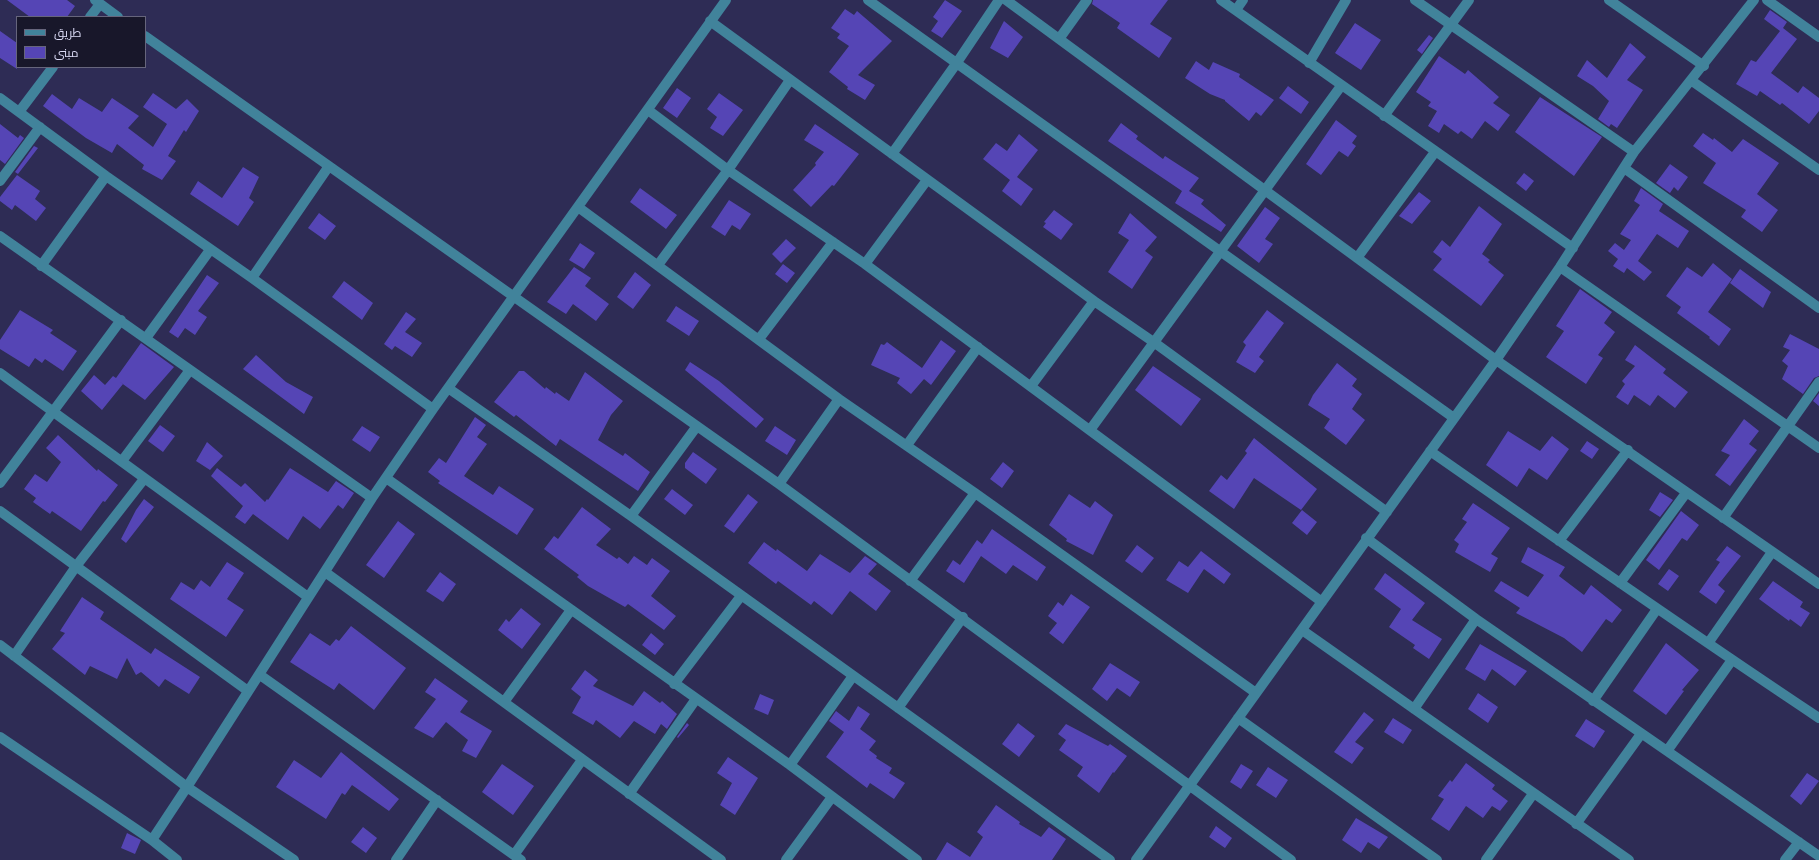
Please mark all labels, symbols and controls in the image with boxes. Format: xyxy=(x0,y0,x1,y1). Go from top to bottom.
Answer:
legend xyxy=(16,16,146,68)
text: طريق xyxy=(54,26,81,40)
text: مبنى xyxy=(54,46,79,60)

